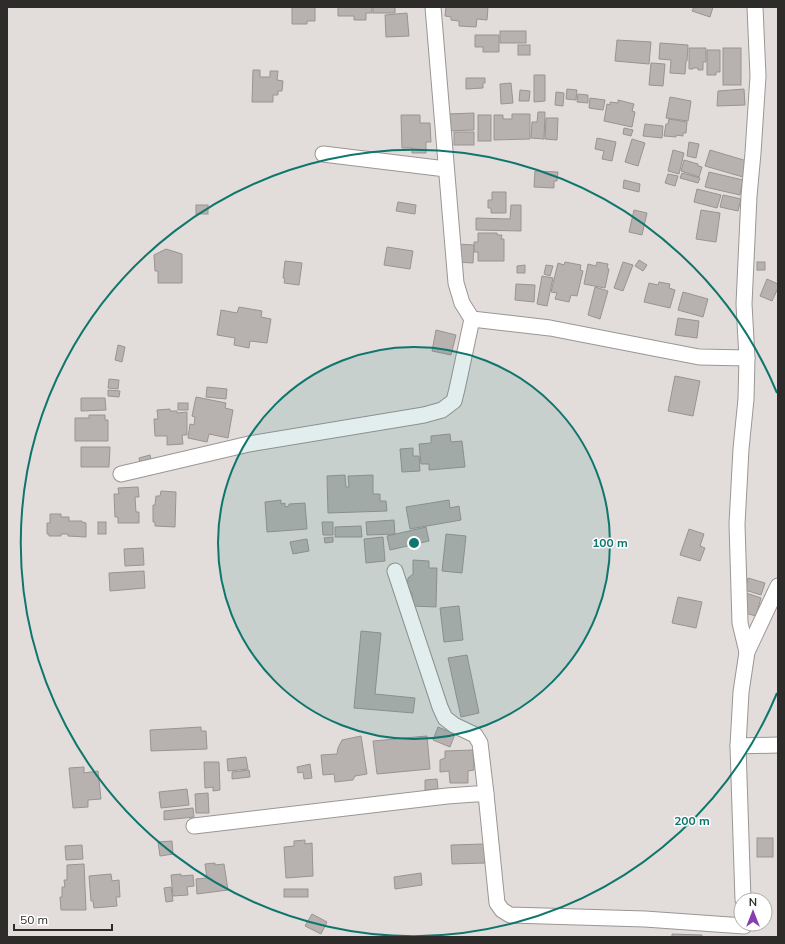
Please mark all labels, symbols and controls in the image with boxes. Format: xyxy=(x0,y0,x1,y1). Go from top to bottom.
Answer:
text: 100 m xyxy=(592,535,628,550)
centre of rings xyxy=(407,536,421,550)
text: 200 m xyxy=(674,813,710,828)
north arrow xyxy=(733,892,773,932)
text: N xyxy=(749,895,757,909)
scale bar xyxy=(14,906,112,932)
text: 50 m xyxy=(20,912,48,927)

